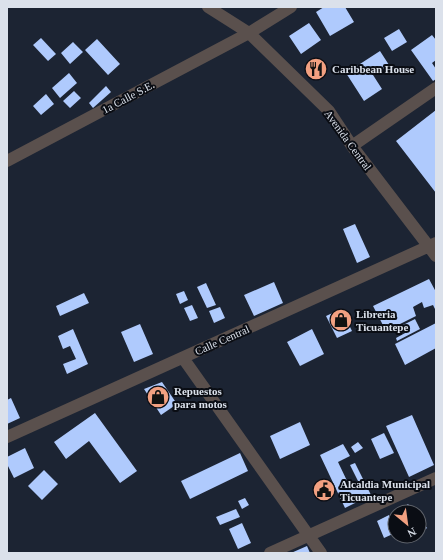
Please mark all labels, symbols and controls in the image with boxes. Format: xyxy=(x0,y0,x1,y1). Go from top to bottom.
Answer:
restaurant icon: Caribbean House xyxy=(303,56,329,82)
place label: Caribbean House xyxy=(332,63,414,75)
street label: 1a Calle S.E. xyxy=(100,78,156,116)
street label: Avenida Central xyxy=(322,108,374,172)
shop icon: Libreria Ticuantepe xyxy=(328,307,354,333)
place label: Libreria Ticuantepe xyxy=(356,308,408,333)
street label: Calle Central xyxy=(193,323,251,357)
shop icon: Repuestos para motos xyxy=(145,384,171,410)
place label: Repuestos para motos xyxy=(174,385,228,410)
public building icon: Alcaldia Municipal Ticuantepe xyxy=(311,477,337,503)
place label: Alcaldia Municipal Ticuantepe xyxy=(340,478,430,503)
north arrow xyxy=(387,504,427,544)
text: N xyxy=(405,526,418,540)

